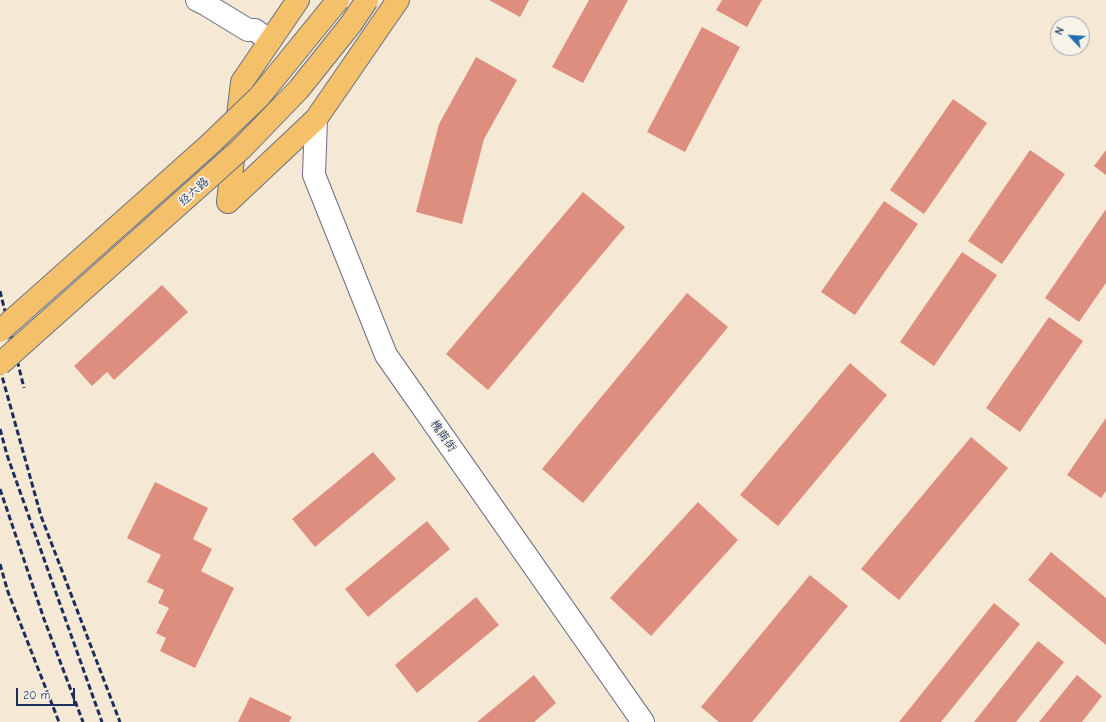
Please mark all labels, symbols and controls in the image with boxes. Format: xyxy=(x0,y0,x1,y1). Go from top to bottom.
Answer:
north arrow xyxy=(1050,16,1090,56)
text: N xyxy=(1052,25,1067,37)
street label: 经六路 xyxy=(176,175,212,209)
street label: 槐荫街 xyxy=(427,417,459,455)
scale bar xyxy=(18,680,77,706)
text: 20 m xyxy=(23,688,51,702)

